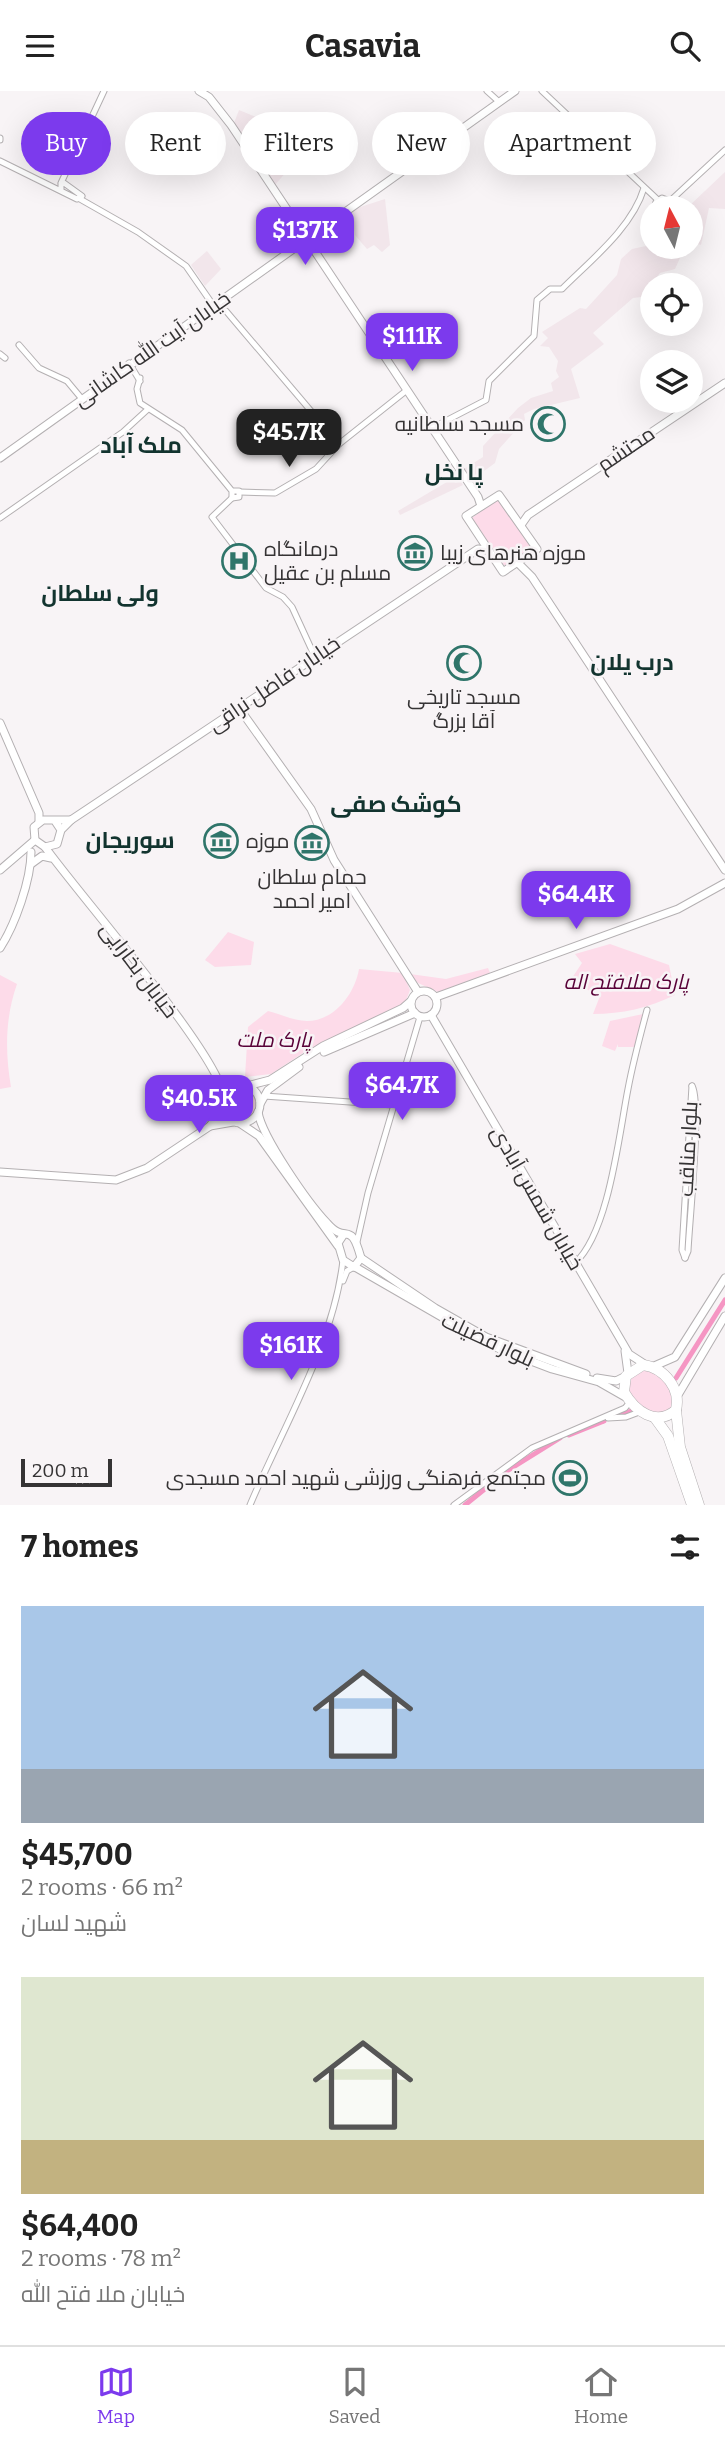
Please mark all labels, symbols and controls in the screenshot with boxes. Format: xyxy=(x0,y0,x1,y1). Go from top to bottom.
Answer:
icon: menu xyxy=(21,27,59,65)
text: Casavia xyxy=(305,27,420,65)
icon: search xyxy=(666,27,704,65)
chip: Buy xyxy=(21,112,111,175)
chip: Rent xyxy=(125,112,226,175)
chip: Filters xyxy=(240,112,358,175)
chip: New xyxy=(372,112,470,175)
chip: Apartment xyxy=(484,112,656,175)
north arrow xyxy=(640,196,704,259)
map controls xyxy=(640,196,703,413)
pin: $137K xyxy=(256,207,354,267)
text: $137K xyxy=(272,216,338,244)
button: locate xyxy=(640,273,703,336)
street label: خیابان آیت الله کاشانی xyxy=(68,284,236,413)
pin: $111K xyxy=(363,313,461,373)
text: $111K xyxy=(382,322,442,350)
button: layers xyxy=(640,350,703,413)
mosque icon: مسجد سلطانیه xyxy=(529,405,567,443)
pin: $45.7K xyxy=(232,409,346,469)
place label: مسجد سلطانیه xyxy=(395,411,524,437)
text: $45.7K xyxy=(252,418,326,446)
street label: محتشم xyxy=(592,420,660,479)
district label: ملک آباد xyxy=(100,431,182,459)
district label: پا نخل xyxy=(425,458,483,488)
museum icon: موزه هنرهای زیبا xyxy=(396,534,434,572)
place label: درمانگاه مسلم بن عقیل xyxy=(264,536,391,587)
place label: موزه هنرهای زیبا xyxy=(440,540,586,566)
hospital icon: درمانگاه مسلم بن عقیل xyxy=(220,542,258,580)
district label: ولی سلطان xyxy=(41,579,159,607)
street label: خیابان فاضل نراقی xyxy=(203,630,345,738)
mosque icon: مسجد تاریخی آقا بزرگ xyxy=(445,644,483,682)
district label: درب یلان xyxy=(590,648,674,676)
place label: مسجد تاریخی آقا بزرگ xyxy=(407,684,521,734)
district label: کوشک صفی xyxy=(330,790,462,818)
museum icon: موزه xyxy=(202,822,240,860)
museum icon: حمام سلطان امیر احمد xyxy=(293,824,331,862)
district label: سوریجان xyxy=(85,826,175,854)
place label: موزه xyxy=(246,828,289,854)
place label: حمام سلطان امیر احمد xyxy=(257,864,367,914)
pin: $64.4K xyxy=(519,871,633,931)
text: $64.4K xyxy=(537,880,615,908)
street label: خیابان بخارایی xyxy=(94,917,184,1023)
park label: پارک ملافتح اله xyxy=(563,969,690,996)
park label: پارک ملت xyxy=(237,1027,313,1054)
pin: $64.7K xyxy=(345,1063,459,1122)
text: $64.7K xyxy=(365,1071,439,1099)
pin: $40.5K xyxy=(142,1075,256,1135)
text: $40.5K xyxy=(161,1084,237,1112)
street label: بلوار مناقب xyxy=(673,1101,703,1197)
street label: خیابان شمس آبادی xyxy=(485,1121,589,1275)
street label: بلوار فضیلت xyxy=(437,1307,539,1373)
pin: $161K xyxy=(242,1323,340,1382)
text: $161K xyxy=(259,1331,323,1359)
scale bar xyxy=(21,1456,112,1488)
text: 200 m xyxy=(32,1459,89,1482)
sports icon: مجتمع فرهنگی ورزشی شهید احمد مسجدی xyxy=(551,1459,589,1497)
place label: مجتمع فرهنگی ورزشی شهید احمد مسجدی xyxy=(166,1465,546,1492)
icon: filters xyxy=(666,1528,704,1566)
text: 7 homes xyxy=(21,1529,139,1565)
icon: home xyxy=(300,1651,426,1777)
text: $45,700 xyxy=(21,1837,133,1873)
text: 2 rooms · 66 m² xyxy=(21,1873,183,1901)
text: شهید لسان xyxy=(21,1909,127,1937)
icon: home xyxy=(300,2022,426,2148)
text: $64,400 xyxy=(21,2208,139,2244)
text: 2 rooms · 78 m² xyxy=(21,2244,181,2272)
text: خیابان ملا فتح الله xyxy=(21,2280,185,2308)
tab: Map xyxy=(97,2363,135,2428)
tab: Saved xyxy=(328,2363,381,2428)
tab: Home xyxy=(574,2363,628,2428)

